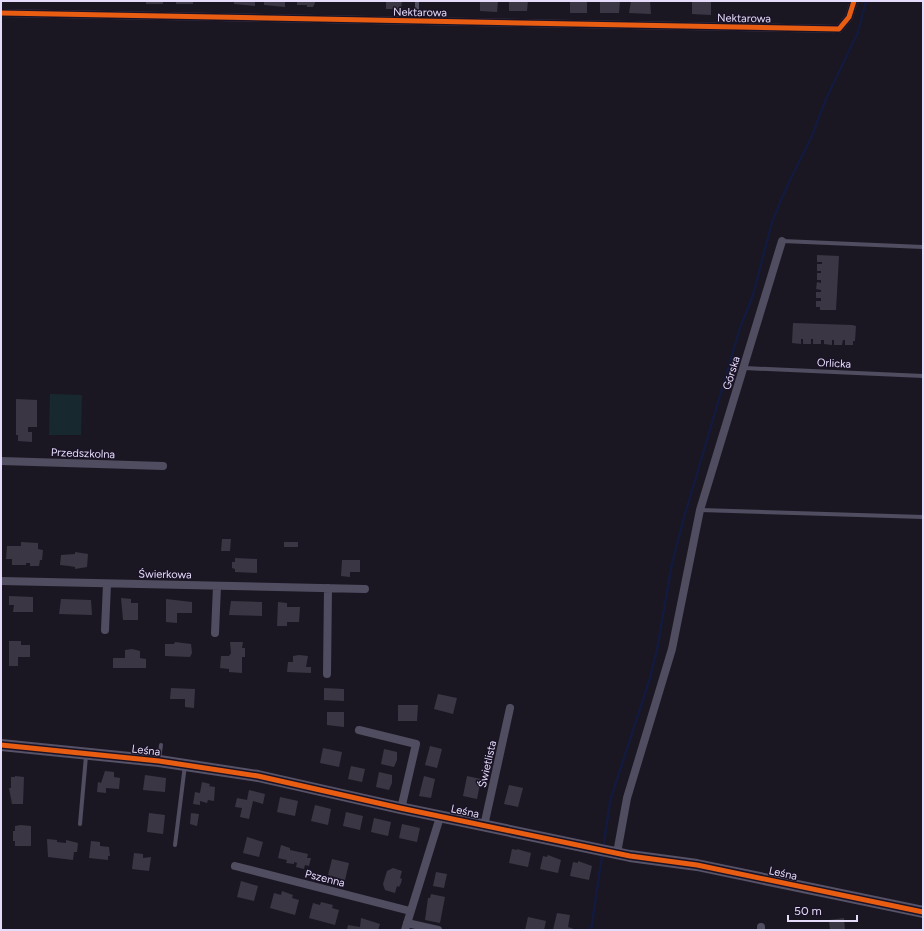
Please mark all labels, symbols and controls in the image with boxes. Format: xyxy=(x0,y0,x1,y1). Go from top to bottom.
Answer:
street label: Nektarowa xyxy=(393,6,447,19)
street label: Nektarowa xyxy=(717,12,771,25)
street label: Górska xyxy=(720,355,743,392)
street label: Orlicka xyxy=(817,356,851,371)
street label: Przedszkolna xyxy=(51,446,115,461)
street label: Świerkowa xyxy=(138,567,192,581)
street label: Świetlista xyxy=(475,739,499,789)
street label: Leśna xyxy=(131,742,161,759)
street label: Leśna xyxy=(450,802,480,821)
street label: Leśna xyxy=(768,864,798,883)
street label: Pszenna xyxy=(304,867,346,890)
scale bar xyxy=(788,897,857,923)
text: 50 m xyxy=(794,904,822,918)

